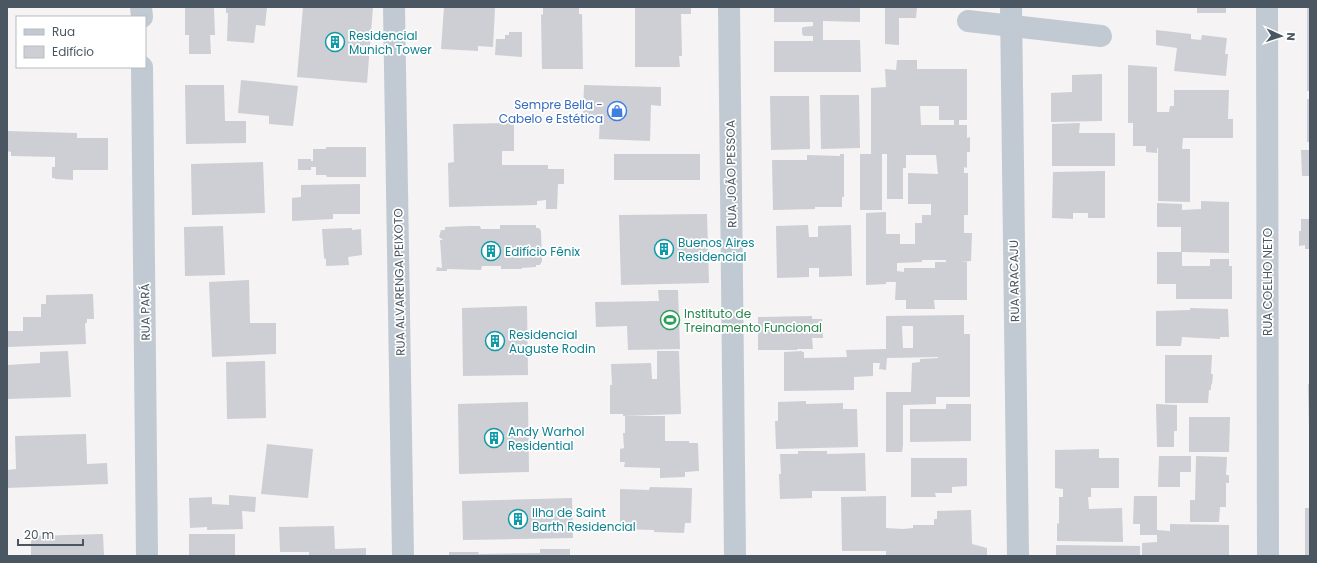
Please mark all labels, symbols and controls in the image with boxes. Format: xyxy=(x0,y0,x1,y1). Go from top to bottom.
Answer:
legend xyxy=(16,16,146,68)
north arrow xyxy=(1261,16,1301,56)
text: Rua xyxy=(52,23,75,40)
place label: Residencial Munich Tower xyxy=(349,27,432,58)
building icon: Residencial Munich Tower xyxy=(324,31,346,53)
text: N xyxy=(1283,32,1299,41)
text: Edifício xyxy=(52,43,94,60)
place label: Sempre Bella - Cabelo e Estética xyxy=(499,96,603,127)
shop icon: Sempre Bella - Cabelo e Estética xyxy=(606,100,628,122)
street label: RUA JOÃO PESSOA xyxy=(722,120,740,228)
street label: RUA ALVARENGA PEIXOTO xyxy=(389,208,409,356)
street label: RUA COELHO NETO xyxy=(1259,228,1276,336)
place label: Buenos Aires Residencial xyxy=(678,234,755,265)
building icon: Buenos Aires Residencial xyxy=(653,238,675,260)
building icon: Edifício Fênix xyxy=(480,240,502,262)
street label: RUA ARACAJU xyxy=(1005,240,1023,322)
place label: Edifício Fênix xyxy=(505,243,580,260)
street label: RUA PARÁ xyxy=(136,283,154,341)
place label: Instituto de Treinamento Funcional xyxy=(684,305,822,336)
sports icon: Instituto de Treinamento Funcional xyxy=(659,309,681,331)
place label: Residencial Auguste Rodin xyxy=(509,326,596,357)
building icon: Residencial Auguste Rodin xyxy=(484,330,506,352)
place label: Andy Warhol Residential xyxy=(508,423,585,454)
building icon: Andy Warhol Residential xyxy=(483,427,505,449)
place label: Ilha de Saint Barth Residencial xyxy=(532,504,636,535)
building icon: Ilha de Saint Barth Residencial xyxy=(507,508,529,530)
scale bar xyxy=(18,521,83,547)
text: 20 m xyxy=(24,526,54,543)

